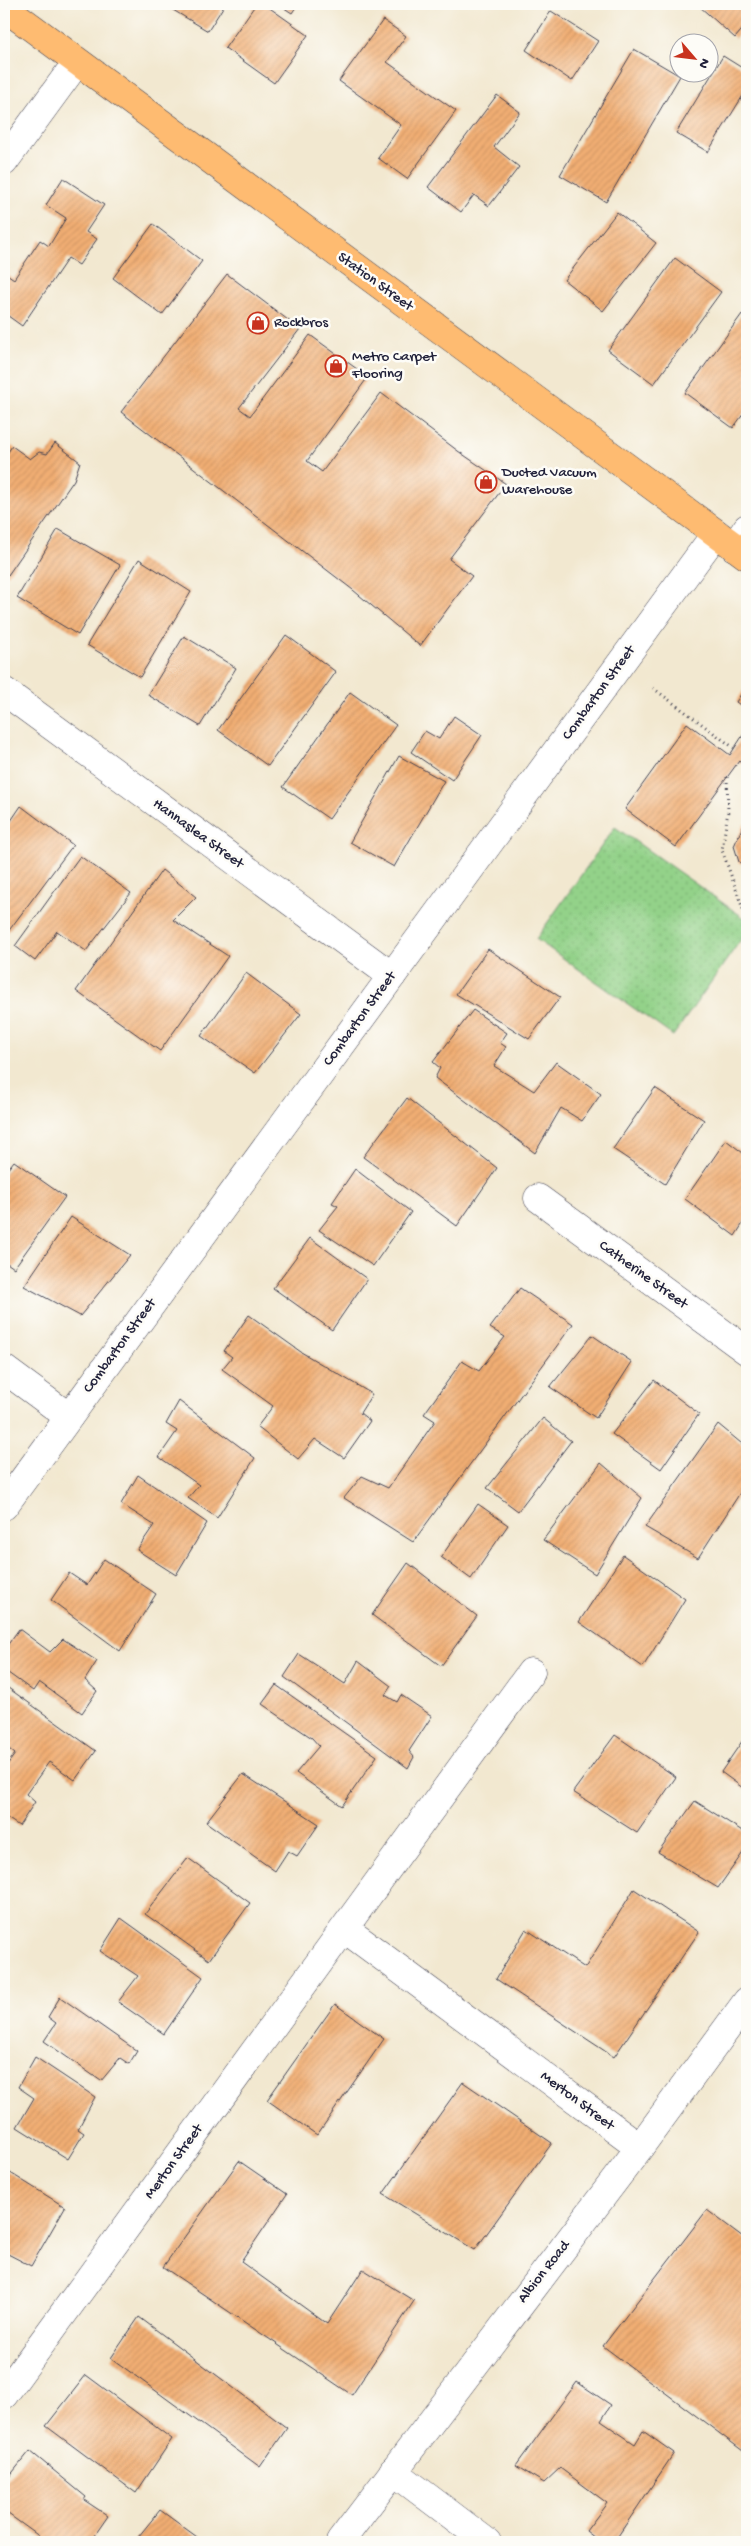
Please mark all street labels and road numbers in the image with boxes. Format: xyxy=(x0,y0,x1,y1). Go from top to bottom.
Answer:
street label: Station Street xyxy=(334,248,418,317)
street label: Combarton Street xyxy=(559,641,641,744)
street label: Hannaslea Street xyxy=(149,795,248,874)
street label: Combarton Street xyxy=(320,967,402,1070)
street label: Catherine Street xyxy=(595,1237,692,1314)
street label: Combarton Street xyxy=(80,1294,162,1397)
street label: Merton Street xyxy=(536,2067,619,2136)
street label: Merton Street xyxy=(141,2120,208,2203)
street label: Albion Road xyxy=(514,2236,575,2307)

